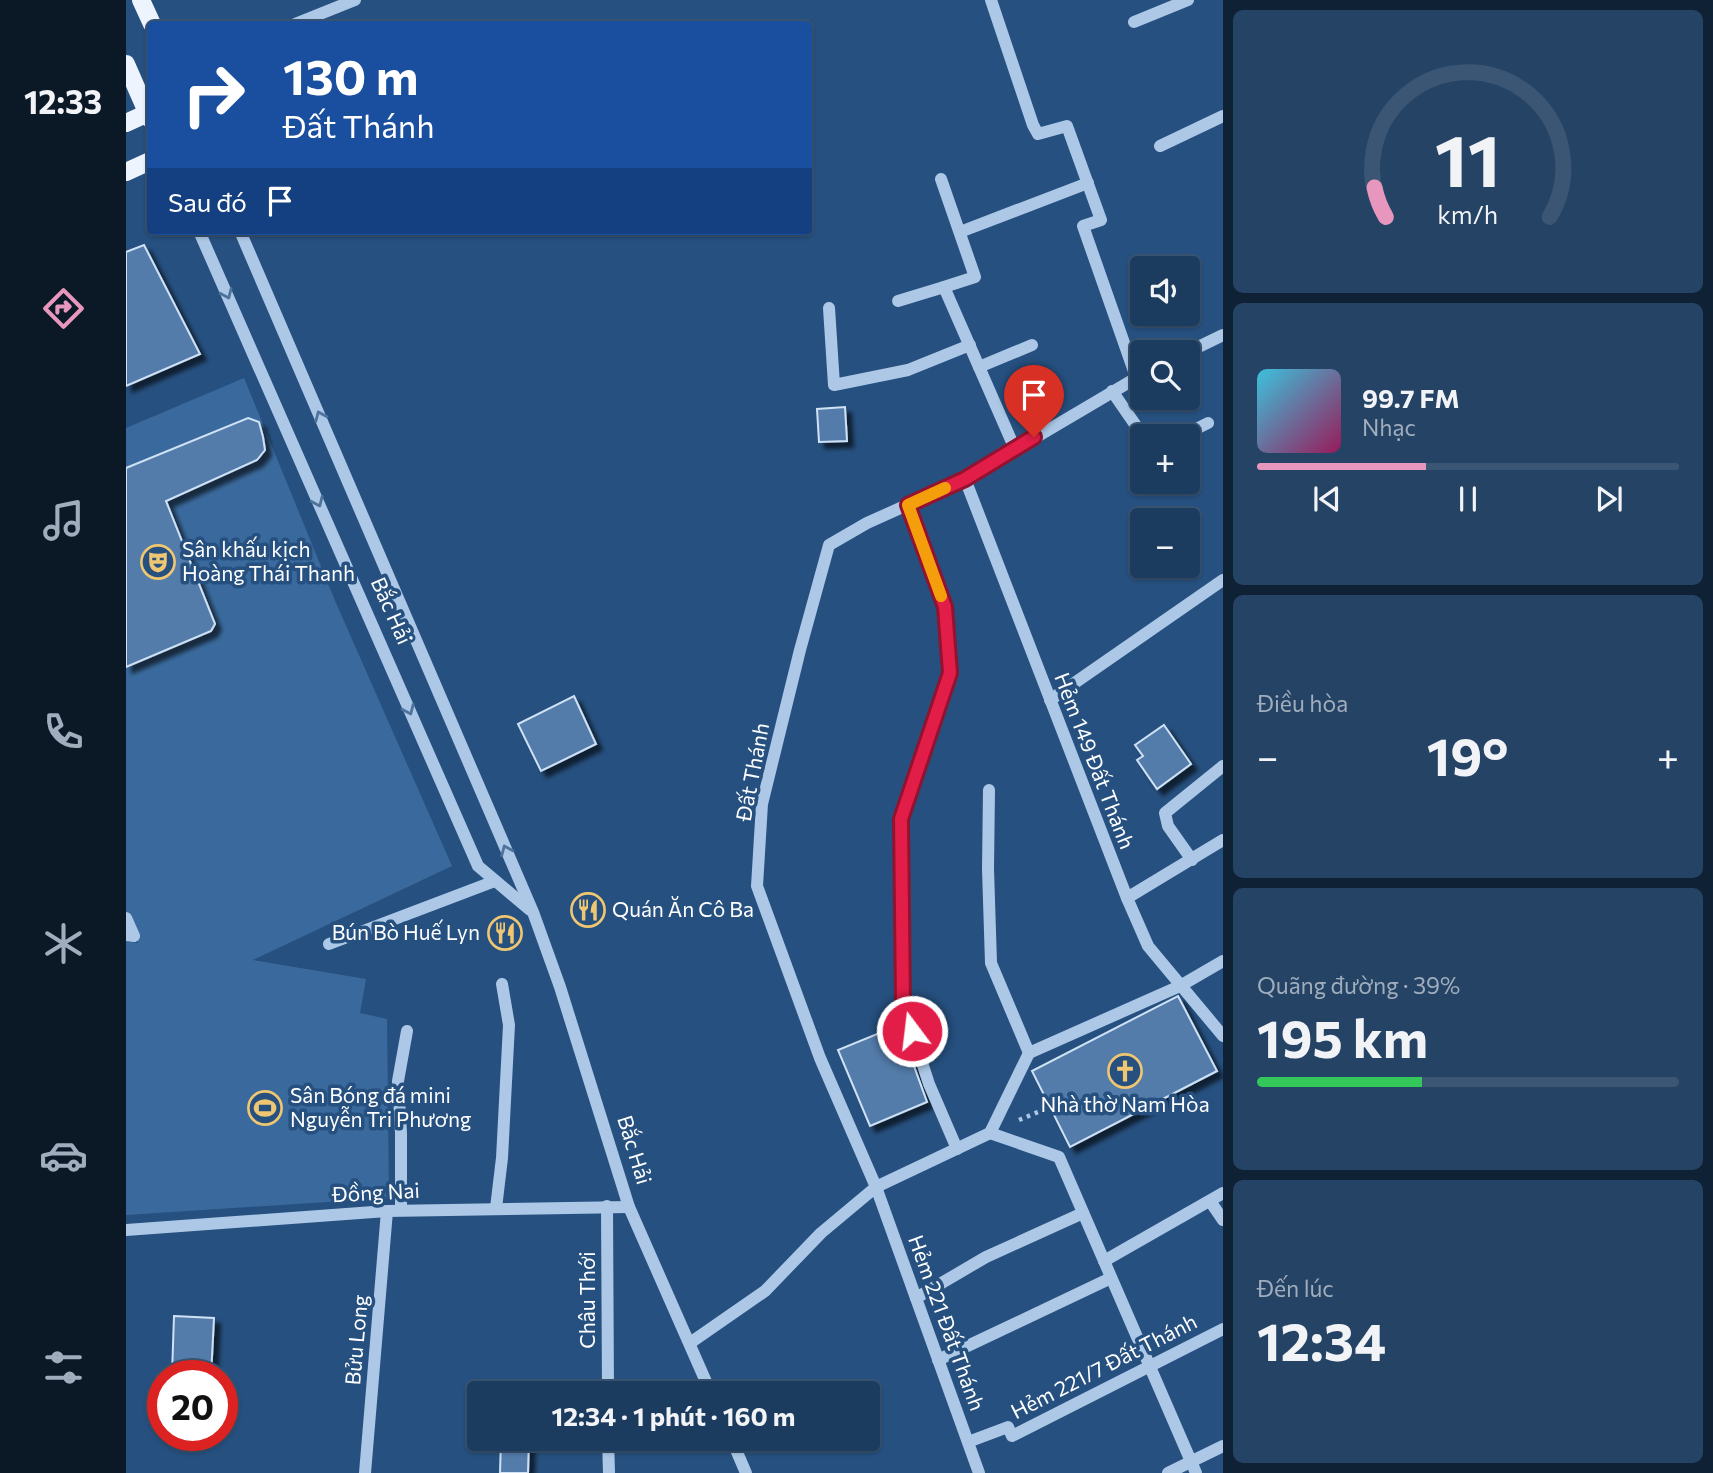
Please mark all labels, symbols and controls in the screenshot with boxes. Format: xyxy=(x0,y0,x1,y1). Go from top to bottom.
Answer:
text: 130 m xyxy=(283,45,418,105)
icon: right xyxy=(168,49,259,140)
text: 12:33 xyxy=(24,81,102,121)
text: Đất Thánh xyxy=(283,105,435,145)
text: 11 xyxy=(1435,114,1501,203)
icon: arrive xyxy=(261,182,299,220)
text: Sau đó xyxy=(168,186,247,217)
text: km/h xyxy=(1438,199,1498,229)
map controls xyxy=(1130,256,1200,578)
button: sound xyxy=(1130,256,1200,326)
icon: directions xyxy=(39,284,88,333)
one-way arrow xyxy=(219,286,233,299)
button: search xyxy=(1130,340,1200,410)
pin xyxy=(1004,365,1064,437)
icon: arrive xyxy=(1015,376,1053,414)
text: 99.7 FM xyxy=(1362,382,1460,413)
one-way arrow xyxy=(314,410,328,423)
text: Nhạc xyxy=(1362,413,1416,441)
button: + xyxy=(1130,424,1200,494)
icon: previous xyxy=(1308,480,1346,518)
icon: pause xyxy=(1449,480,1487,518)
icon: next xyxy=(1590,480,1628,518)
one-way arrow xyxy=(310,495,324,507)
icon: music xyxy=(39,496,88,545)
button: − xyxy=(1130,508,1200,578)
place label: Sân khấu kịch Hoàng Thái Thanh xyxy=(182,536,355,585)
theatre icon: Sân khấu kịch Hoàng Thái Thanh xyxy=(139,543,177,581)
street label: Bắc Hải xyxy=(367,573,418,648)
street label: Hẻm 149 Đất Thánh xyxy=(1050,669,1141,852)
text: Điều hòa xyxy=(1257,689,1348,717)
one-way arrow xyxy=(401,703,415,716)
icon: phone xyxy=(39,707,88,756)
street label: Đất Thánh xyxy=(730,721,773,824)
text: 19° xyxy=(1427,723,1508,787)
text: − xyxy=(1257,732,1279,779)
text: + xyxy=(1657,732,1679,779)
one-way arrow xyxy=(500,844,514,857)
restaurant icon: Quán Ăn Cô Ba xyxy=(569,891,607,929)
place label: Quán Ăn Cô Ba xyxy=(612,896,754,921)
restaurant icon: Bún Bò Huế Lyn xyxy=(486,914,524,952)
icon: climate xyxy=(39,919,88,968)
place label: Bún Bò Huế Lyn xyxy=(332,919,480,944)
text: Quãng đường · 39% xyxy=(1257,971,1460,999)
position arrow xyxy=(875,994,949,1068)
text: 195 km xyxy=(1257,1005,1428,1069)
church icon: Nhà thờ Nam Hòa xyxy=(1106,1052,1144,1090)
place label: Sân Bóng đá mini Nguyễn Tri Phương xyxy=(290,1082,471,1131)
sports icon: Sân Bóng đá mini Nguyễn Tri Phương xyxy=(246,1089,284,1127)
place label: Nhà thờ Nam Hòa xyxy=(1040,1091,1210,1116)
street label: Bắc Hải xyxy=(613,1112,658,1187)
icon: car xyxy=(39,1131,88,1180)
street label: Đồng Nai xyxy=(330,1177,420,1206)
street label: Hẻm 221 Đất Thánh xyxy=(904,1231,991,1414)
street label: Châu Thới xyxy=(574,1251,599,1349)
text: Đến lúc xyxy=(1257,1274,1334,1302)
street label: Bửu Long xyxy=(339,1294,372,1386)
street label: Hẻm 221/7 Đất Thánh xyxy=(1006,1308,1200,1423)
text: 12:34 xyxy=(1257,1308,1386,1372)
icon: filters xyxy=(39,1343,88,1392)
speed limit sign: 20 xyxy=(147,1360,238,1451)
text: 12:34 · 1 phút · 160 m xyxy=(552,1400,795,1431)

